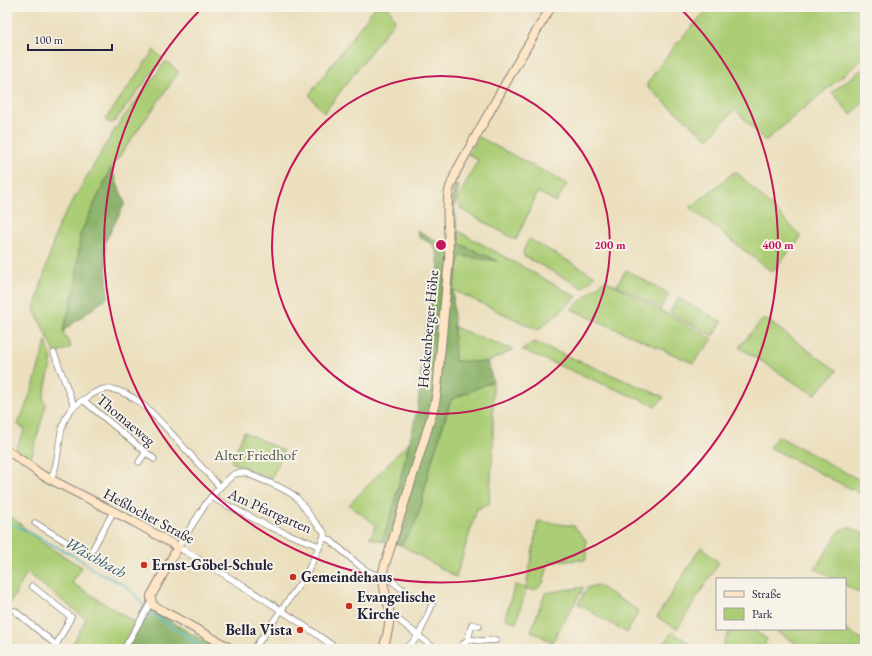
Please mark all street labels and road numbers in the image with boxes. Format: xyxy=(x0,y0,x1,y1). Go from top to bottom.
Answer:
street label: Hockenberger Höhe xyxy=(413,269,442,389)
street label: Thomaeweg xyxy=(93,390,160,450)
street label: Am Pfarrgarten xyxy=(224,483,315,538)
street label: Heßlocher Straße xyxy=(100,484,198,548)

